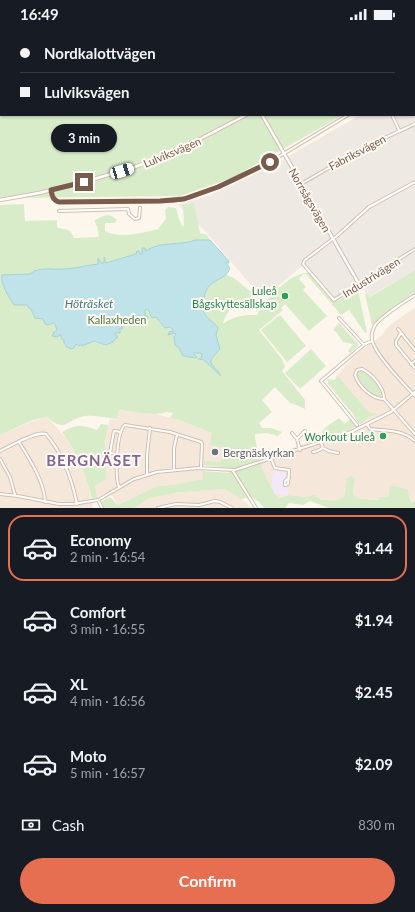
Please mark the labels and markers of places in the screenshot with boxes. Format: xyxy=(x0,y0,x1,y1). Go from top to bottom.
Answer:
place label: Luleå Bågskyttesällskap xyxy=(192,284,277,310)
marker: Luleå Bågskyttesällskap xyxy=(280,291,290,301)
place label: Workout Luleå xyxy=(304,430,375,443)
marker: Workout Luleå xyxy=(378,431,388,441)
place label: Bergnäskyrkan xyxy=(223,446,294,459)
marker: Bergnäskyrkan xyxy=(210,447,220,457)

